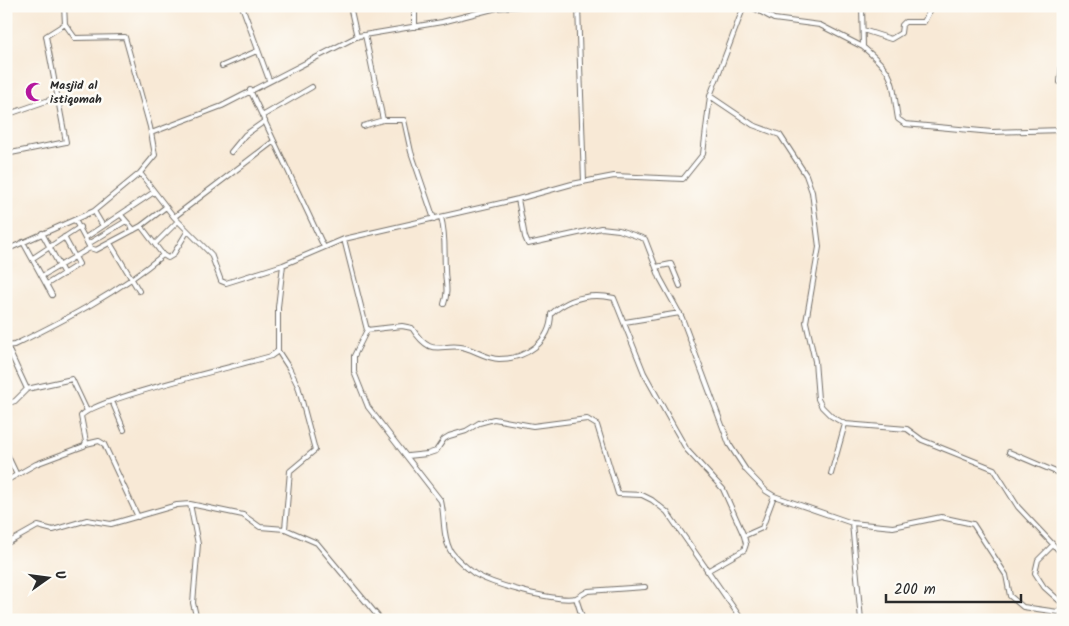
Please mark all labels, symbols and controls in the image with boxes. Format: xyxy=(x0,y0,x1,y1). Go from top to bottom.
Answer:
place label: Masjid al istiqomah xyxy=(50,76,102,109)
mosque icon: Masjid al istiqomah xyxy=(24,81,46,103)
north arrow xyxy=(22,554,72,604)
text: U xyxy=(48,568,71,582)
scale bar xyxy=(886,571,1022,603)
text: 200 m xyxy=(894,578,936,602)

